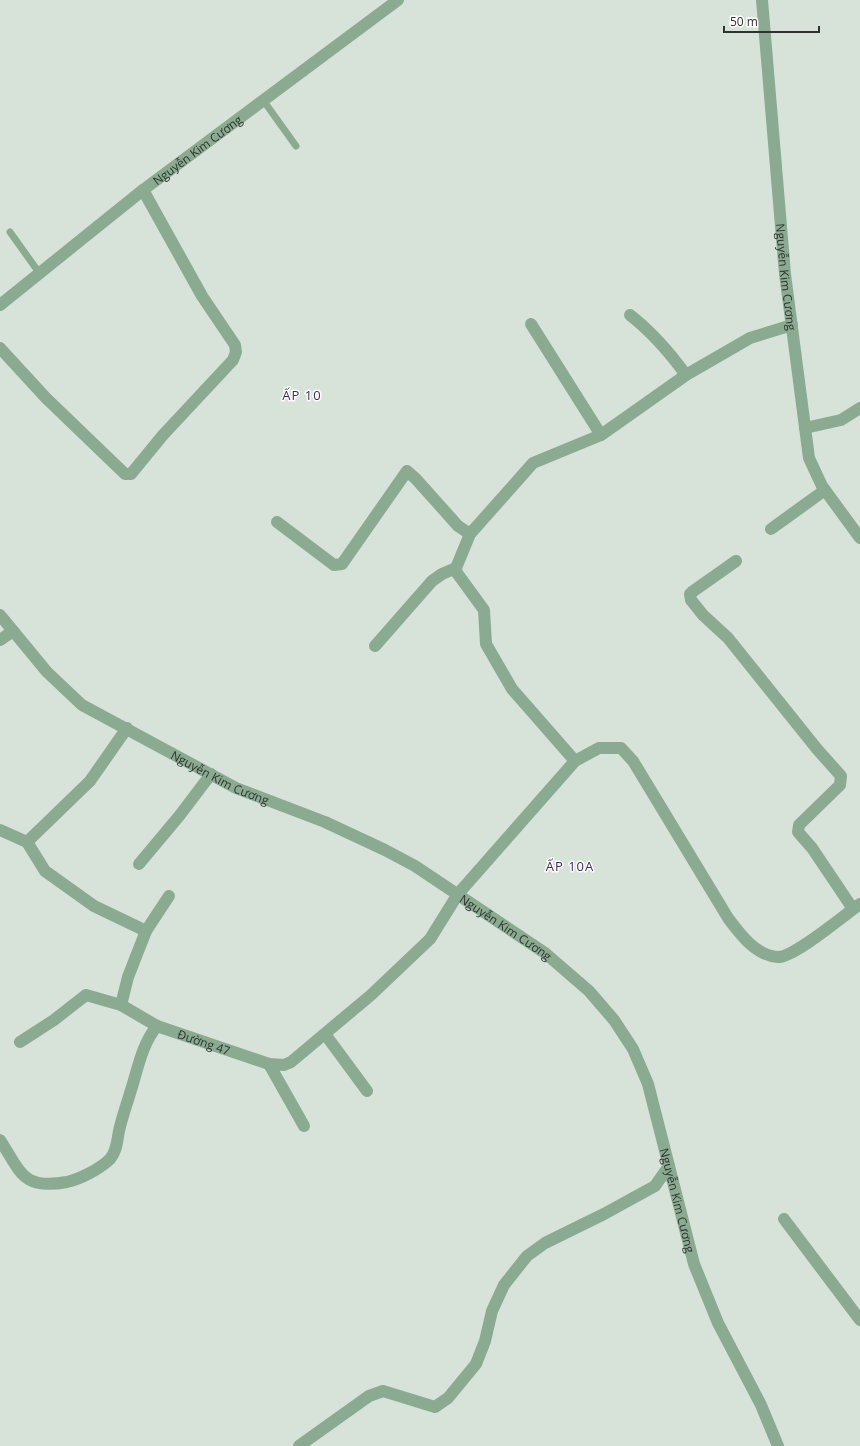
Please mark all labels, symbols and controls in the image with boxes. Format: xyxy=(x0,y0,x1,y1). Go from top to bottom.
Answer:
scale bar xyxy=(724,8,819,34)
text: 50 m xyxy=(730,13,758,30)
street label: Nguyễn Kim Cương xyxy=(149,110,246,189)
street label: Nguyễn Kim Cương xyxy=(772,223,801,332)
district label: ẤP 10 xyxy=(282,386,322,404)
street label: Nguyễn Kim Cương xyxy=(168,746,272,809)
district label: ẤP 10A xyxy=(546,857,594,875)
street label: Nguyễn Kim Cương xyxy=(457,890,556,964)
street label: Đường 47 xyxy=(175,1025,233,1059)
street label: Nguyễn Kim Cương xyxy=(656,1146,699,1255)

